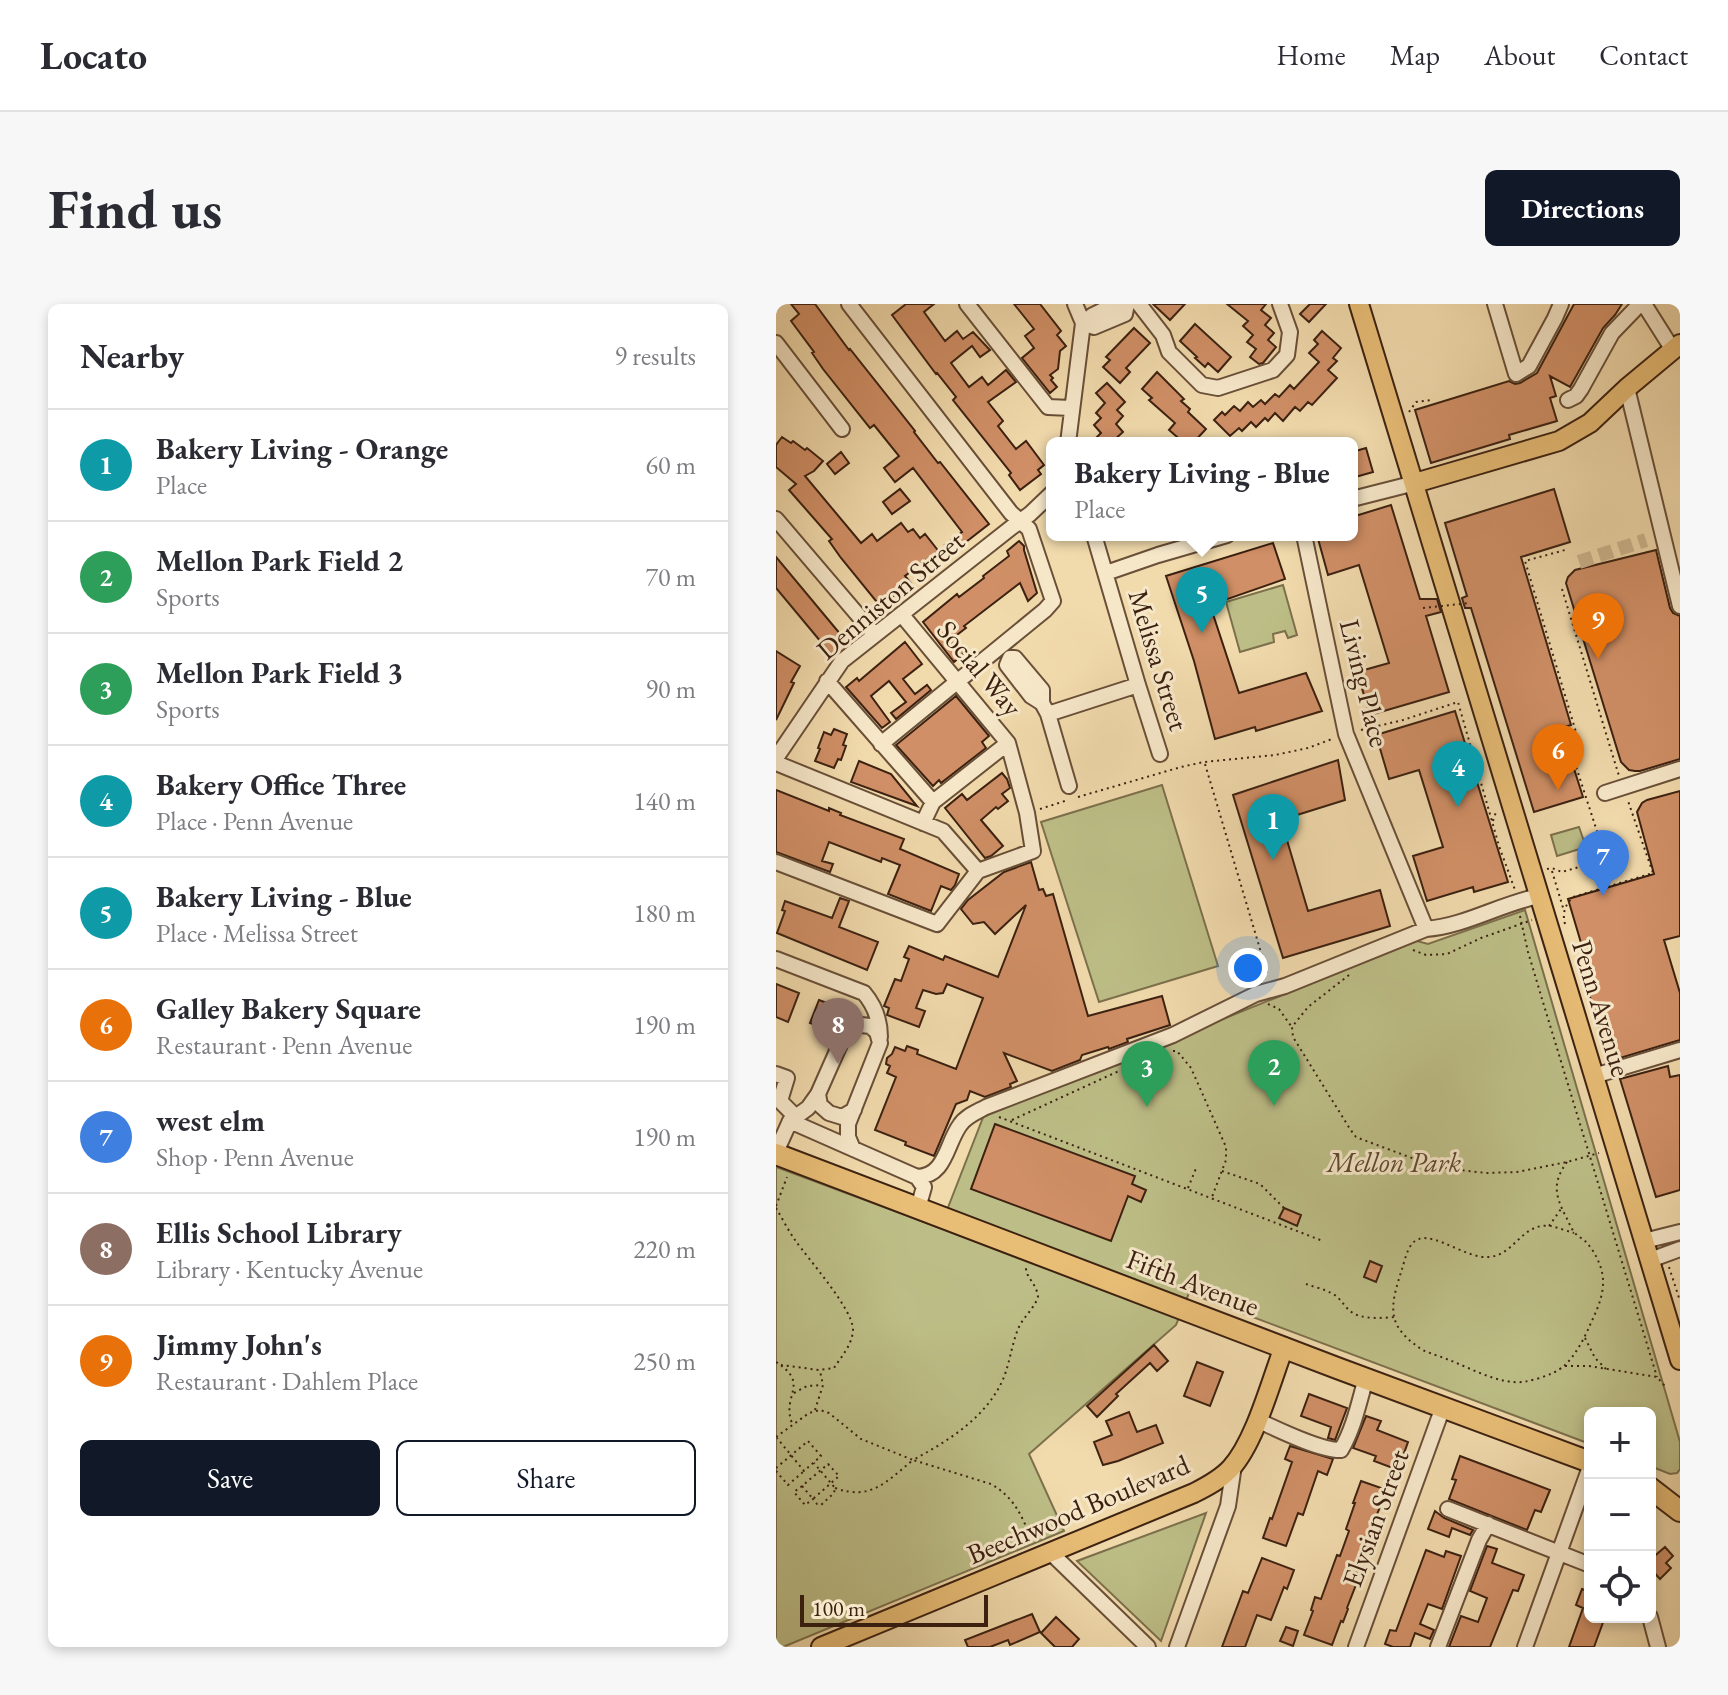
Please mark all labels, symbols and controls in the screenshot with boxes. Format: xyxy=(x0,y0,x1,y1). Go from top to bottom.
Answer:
text: Locato xyxy=(40,31,147,80)
text: Home xyxy=(1276,37,1346,73)
text: Map xyxy=(1390,37,1440,73)
text: About xyxy=(1484,37,1555,73)
text: Contact xyxy=(1599,37,1688,73)
button: Directions xyxy=(1485,170,1680,246)
text: Find us xyxy=(48,172,222,245)
text: Nearby xyxy=(80,334,184,378)
text: 9 results xyxy=(615,339,696,373)
text: Bakery Living - Orange xyxy=(156,429,448,468)
popup xyxy=(1046,437,1358,541)
text: 1 xyxy=(99,448,113,482)
text: 60 m xyxy=(646,448,696,482)
text: Bakery Living - Blue xyxy=(1074,453,1330,492)
text: Place xyxy=(156,468,207,502)
text: Place xyxy=(1074,492,1125,526)
street label: Denniston Street xyxy=(809,523,971,667)
text: Mellon Park Field 2 xyxy=(156,541,403,580)
text: 2 xyxy=(99,560,113,594)
text: 70 m xyxy=(646,560,696,594)
pin: 5 xyxy=(1176,567,1228,633)
text: Sports xyxy=(156,580,220,614)
street label: Melissa Street xyxy=(1121,585,1198,735)
pin: 9 xyxy=(1572,593,1624,659)
street label: Social Way xyxy=(929,613,1031,724)
street label: Living Place xyxy=(1332,616,1398,750)
text: Mellon Park Field 3 xyxy=(156,653,403,692)
text: 3 xyxy=(99,672,113,706)
text: 90 m xyxy=(646,672,696,706)
text: Sports xyxy=(156,692,220,726)
pin: 6 xyxy=(1532,724,1584,790)
pin: 4 xyxy=(1432,741,1484,807)
text: Bakery Office Three xyxy=(156,765,406,804)
text: 4 xyxy=(99,784,113,818)
text: 140 m xyxy=(633,784,696,818)
pin: 1 xyxy=(1247,794,1299,860)
text: Place · Penn Avenue xyxy=(156,804,353,838)
pin: 7 xyxy=(1577,830,1629,896)
text: Bakery Living - Blue xyxy=(156,877,412,916)
text: 5 xyxy=(99,896,113,930)
text: 180 m xyxy=(633,896,696,930)
text: Place · Melissa Street xyxy=(156,916,358,950)
street label: Penn Avenue xyxy=(1564,936,1640,1081)
your location xyxy=(1228,948,1268,988)
text: Galley Bakery Square xyxy=(156,989,421,1028)
pin: 8 xyxy=(812,998,864,1064)
text: 6 xyxy=(99,1008,113,1042)
text: 190 m xyxy=(633,1008,696,1042)
text: Restaurant · Penn Avenue xyxy=(156,1028,412,1062)
pin: 2 xyxy=(1248,1040,1300,1106)
pin: 3 xyxy=(1121,1041,1173,1107)
text: west elm xyxy=(156,1101,265,1140)
text: 7 xyxy=(99,1120,113,1154)
text: 190 m xyxy=(633,1120,696,1154)
text: Shop · Penn Avenue xyxy=(156,1140,354,1174)
park label: Mellon Park xyxy=(1325,1144,1461,1180)
text: Ellis School Library xyxy=(156,1213,402,1252)
text: 8 xyxy=(99,1232,113,1266)
text: 220 m xyxy=(633,1232,696,1266)
street label: Fifth Avenue xyxy=(1122,1240,1265,1324)
text: Library · Kentucky Avenue xyxy=(156,1252,423,1286)
text: Jimmy John's xyxy=(156,1325,322,1364)
text: 9 xyxy=(99,1344,113,1378)
text: 250 m xyxy=(633,1344,696,1378)
text: Restaurant · Dahlem Place xyxy=(156,1364,418,1398)
map controls xyxy=(1584,1407,1656,1623)
button: + xyxy=(1584,1407,1656,1479)
button: Save xyxy=(80,1440,380,1516)
button: Share xyxy=(396,1440,696,1516)
street label: Elysian Street xyxy=(1334,1444,1417,1592)
street label: Beechwood Boulevard xyxy=(961,1446,1195,1572)
button: − xyxy=(1584,1479,1656,1551)
button: locate xyxy=(1584,1551,1656,1623)
scale bar xyxy=(800,1591,988,1627)
text: 100 m xyxy=(812,1594,865,1623)

